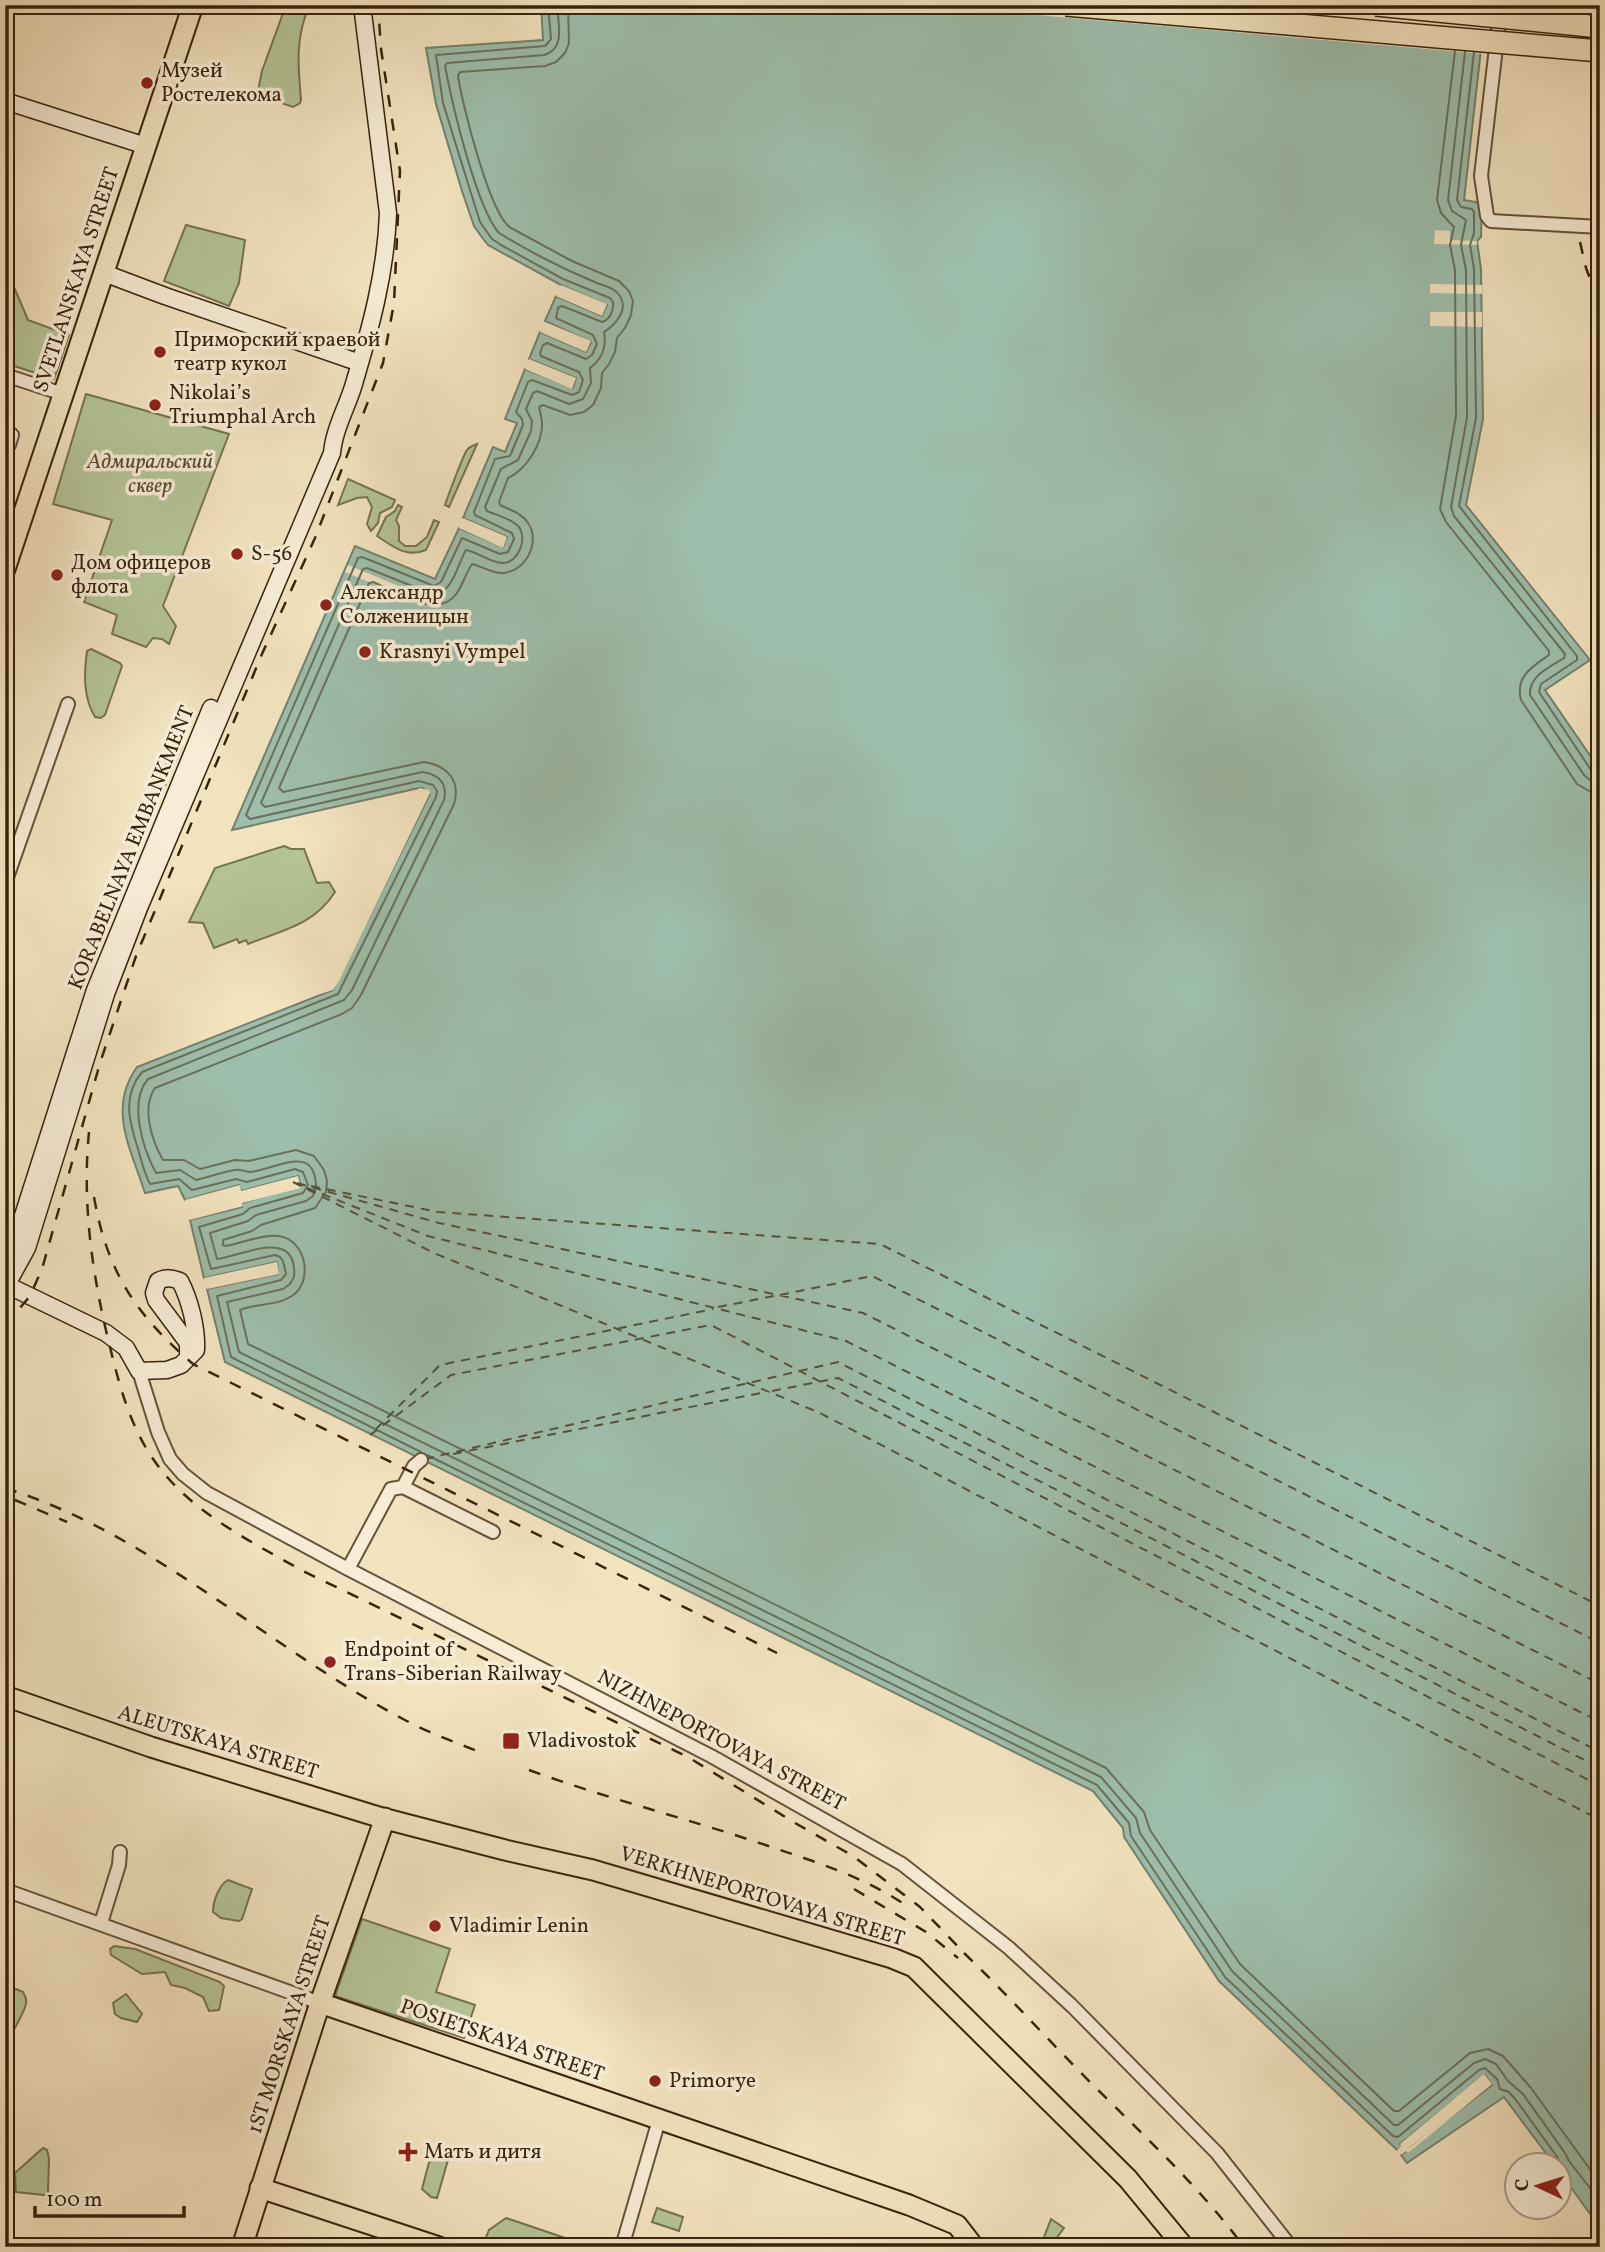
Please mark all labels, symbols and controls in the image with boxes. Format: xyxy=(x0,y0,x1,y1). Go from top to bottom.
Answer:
place label: Музей Ростелекома xyxy=(161,57,282,110)
marker: Музей Ростелекома xyxy=(139,75,155,91)
street label: SVETLANSKAYA STREET xyxy=(27,164,127,396)
place label: Приморский краевой театр кукол xyxy=(174,326,381,379)
marker: Приморский краевой театр кукол xyxy=(152,344,168,360)
place label: Nikolai’s Triumphal Arch xyxy=(169,379,316,432)
marker: Nikolai’s Triumphal Arch xyxy=(147,397,163,413)
park label: Адмиральский сквер xyxy=(86,448,213,501)
place label: S-56 xyxy=(251,540,292,569)
marker: S-56 xyxy=(229,546,245,562)
place label: Дом офицеров флота xyxy=(71,549,211,602)
marker: Дом офицеров флота xyxy=(49,567,65,583)
place label: Александр Солженицын xyxy=(340,579,469,632)
marker: Александр Солженицын xyxy=(318,597,334,613)
place label: Krasnyi Vympel xyxy=(379,638,526,667)
marker: Krasnyi Vympel xyxy=(357,644,373,660)
street label: KORABELNAYA EMBANKMENT xyxy=(62,702,202,994)
place label: Endpoint of Trans-Siberian Railway xyxy=(344,1636,562,1689)
marker: Endpoint of Trans-Siberian Railway xyxy=(322,1654,338,1670)
street label: NIZHNEPORTOVAYA STREET xyxy=(592,1663,850,1819)
street label: ALEUTSKAYA STREET xyxy=(114,1699,322,1787)
place label: Vladivostok xyxy=(527,1727,637,1756)
marker: Vladivostok xyxy=(501,1731,521,1751)
street label: VERKHNEPORTOVAYA STREET xyxy=(616,1840,908,1954)
street label: 1ST MORSKAYA STREET xyxy=(241,1912,339,2138)
place label: Vladimir Lenin xyxy=(449,1912,589,1941)
marker: Vladimir Lenin xyxy=(427,1918,443,1934)
street label: POSIETSKAYA STREET xyxy=(396,1992,608,2090)
place label: Primorye xyxy=(669,2067,756,2096)
marker: Primorye xyxy=(647,2073,663,2089)
place label: Мать и дитя xyxy=(424,2138,541,2167)
marker: Мать и дитя xyxy=(398,2142,418,2162)
north arrow xyxy=(1504,2150,1574,2220)
scale bar xyxy=(35,2175,184,2219)
text: С xyxy=(1510,2178,1536,2192)
text: 100 m xyxy=(46,2186,103,2215)

